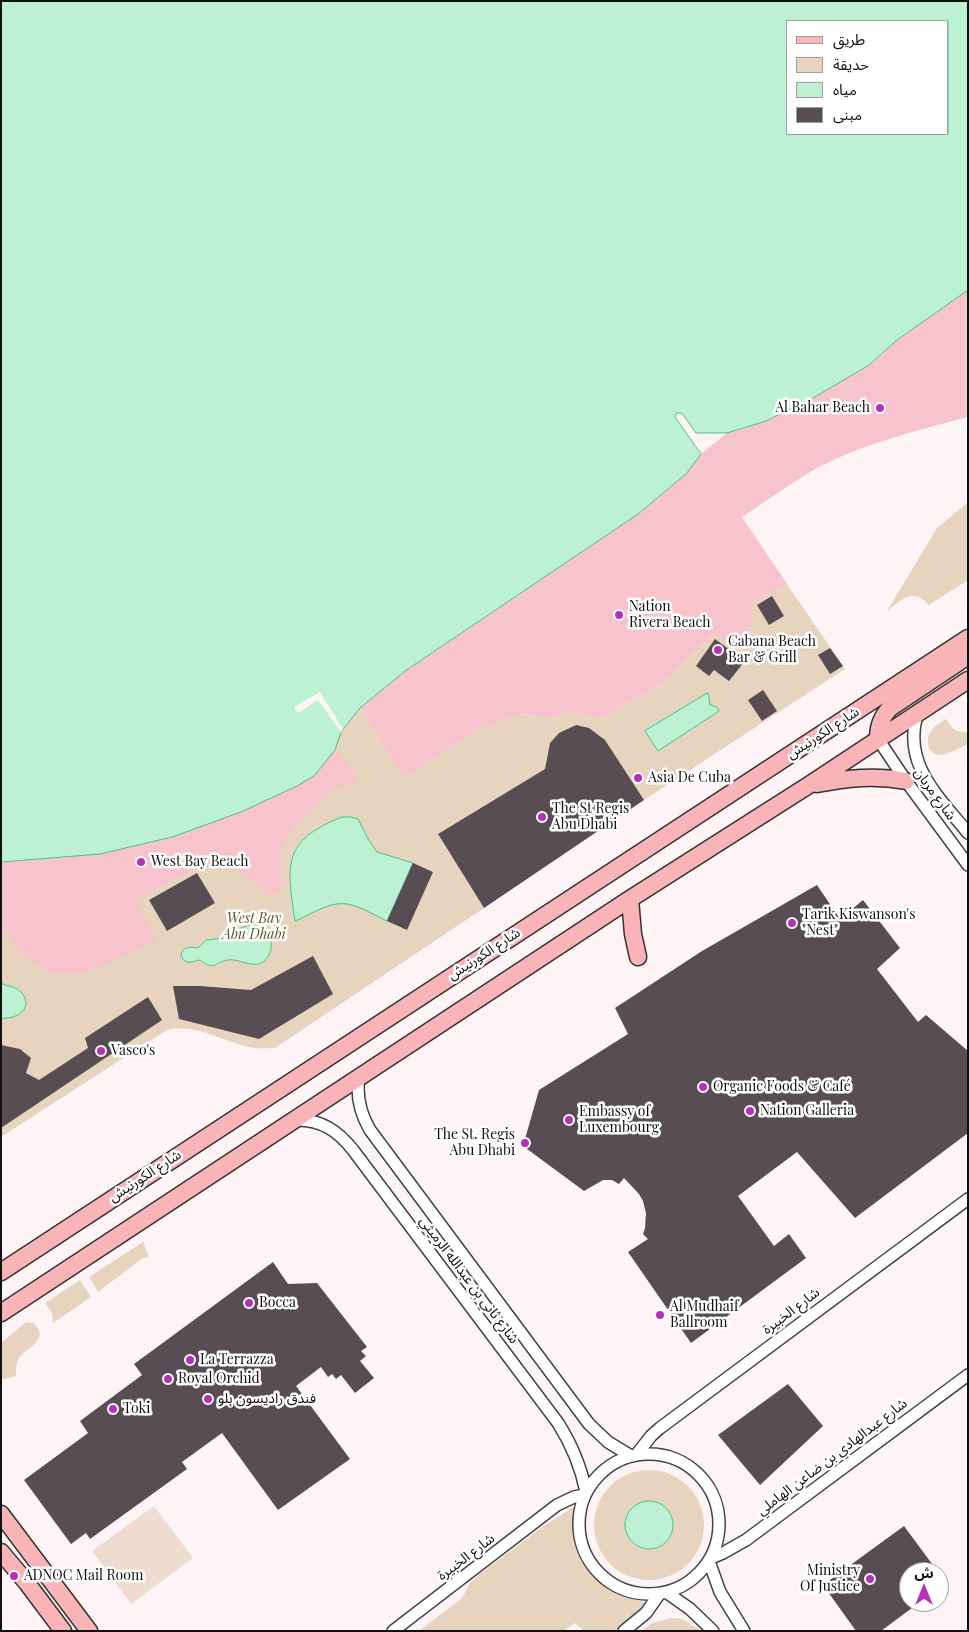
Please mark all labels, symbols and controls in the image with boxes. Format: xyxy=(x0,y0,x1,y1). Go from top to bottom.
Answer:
legend xyxy=(786,20,949,135)
text: طريق xyxy=(833,29,865,49)
text: حديقة xyxy=(833,54,869,74)
text: مياه xyxy=(833,79,857,99)
text: مبنى xyxy=(833,104,862,124)
place label: Al Bahar Beach xyxy=(775,400,870,416)
marker: Al Bahar Beach xyxy=(874,402,886,414)
place label: Nation Rivera Beach xyxy=(629,599,710,632)
marker: Nation Rivera Beach xyxy=(613,609,625,621)
place label: Cabana Beach Bar & Grill xyxy=(728,634,816,666)
marker: Cabana Beach Bar & Grill xyxy=(712,644,724,656)
street label: شارع الكورنيش xyxy=(784,703,862,763)
street label: شارع مربان xyxy=(910,765,960,823)
place label: Asia De Cuba xyxy=(648,770,731,786)
marker: Asia De Cuba xyxy=(632,772,644,784)
place label: The St Regis Abu Dhabi xyxy=(552,801,629,834)
marker: The St Regis Abu Dhabi xyxy=(536,811,548,823)
place label: West Bay Beach xyxy=(151,854,248,870)
marker: West Bay Beach xyxy=(135,856,147,868)
place label: Tarik Kiswanson's "Nest" xyxy=(802,907,915,940)
park label: West Bay Abu Dhabi xyxy=(222,911,286,944)
marker: Tarik Kiswanson's "Nest" xyxy=(786,917,798,929)
street label: شارع الكورنيش xyxy=(445,924,523,984)
place label: Vasco's xyxy=(111,1043,155,1059)
marker: Vasco's xyxy=(95,1045,107,1057)
place label: Organic Foods & Café xyxy=(713,1079,851,1095)
marker: Organic Foods & Café xyxy=(697,1081,709,1093)
place label: Nation Galleria xyxy=(760,1103,854,1119)
place label: Embassy of Luxembourg xyxy=(579,1104,659,1136)
marker: Nation Galleria xyxy=(744,1105,756,1117)
marker: Embassy of Luxembourg xyxy=(563,1114,575,1126)
place label: The St. Regis Abu Dhabi xyxy=(434,1127,515,1160)
marker: The St. Regis Abu Dhabi xyxy=(519,1137,531,1149)
street label: شارع الكورنيش xyxy=(106,1146,184,1206)
street label: شارع ثاني بن عبدالله الرميثي xyxy=(416,1213,522,1347)
street label: شارع الخبيرة xyxy=(759,1284,823,1338)
place label: Bocca xyxy=(259,1295,296,1311)
marker: Bocca xyxy=(243,1297,255,1309)
place label: Al Mudhaif Ballroom xyxy=(670,1299,739,1331)
marker: Al Mudhaif Ballroom xyxy=(654,1309,666,1321)
place label: La Terrazza xyxy=(200,1352,274,1368)
marker: La Terrazza xyxy=(184,1354,196,1366)
place label: Royal Orchid xyxy=(178,1371,260,1387)
marker: Royal Orchid xyxy=(162,1373,174,1385)
place label: فندق راديسون بلو xyxy=(218,1391,316,1407)
marker: فندق راديسون بلو xyxy=(202,1393,214,1405)
street label: شارع عبدالهادي بن ضاعن الهاملي xyxy=(753,1395,911,1519)
place label: Toki xyxy=(123,1401,150,1417)
marker: Toki xyxy=(107,1403,119,1415)
street label: شارع الخبيرة xyxy=(434,1530,498,1584)
north arrow xyxy=(899,1562,949,1612)
place label: Ministry Of Justice xyxy=(800,1563,860,1595)
text: ش xyxy=(914,1563,934,1582)
place label: ADNOC Mail Room xyxy=(24,1568,143,1584)
marker: ADNOC Mail Room xyxy=(8,1570,20,1582)
marker: Ministry Of Justice xyxy=(864,1573,876,1585)

